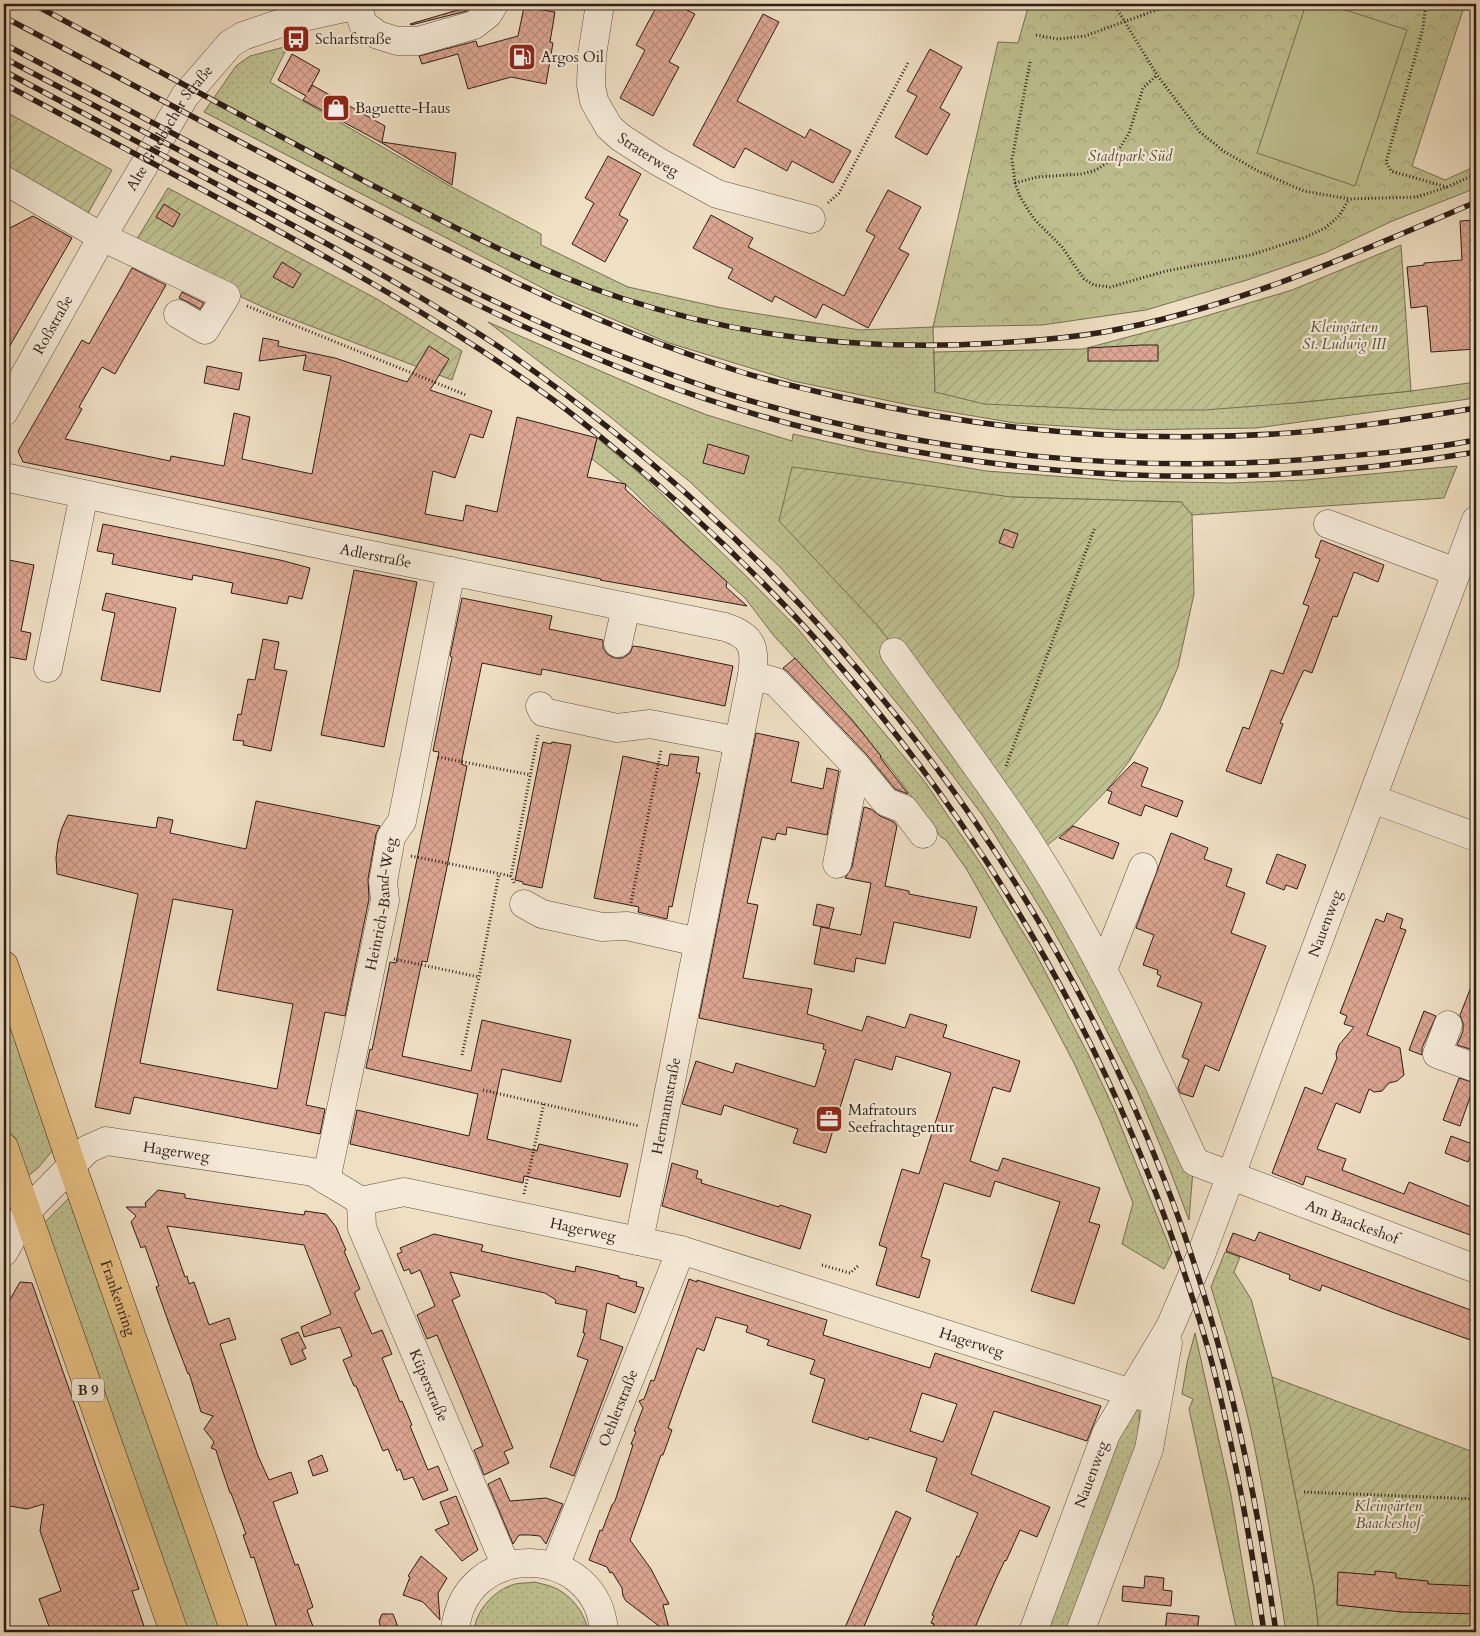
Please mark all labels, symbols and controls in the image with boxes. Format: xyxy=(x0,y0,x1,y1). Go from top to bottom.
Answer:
bus stop icon: Scharfstraße xyxy=(281,24,311,54)
place label: Scharfstraße xyxy=(315,29,392,49)
fuel station icon: Argos Oil xyxy=(507,42,537,72)
place label: Argos Oil xyxy=(541,47,604,67)
street label: Alte Gladbacher Straße xyxy=(121,61,217,194)
shop icon: Baguette-Haus xyxy=(321,93,351,123)
place label: Baguette-Haus xyxy=(355,98,450,118)
street label: Straterweg xyxy=(614,128,683,181)
park label: Stadtpark Süd xyxy=(1088,146,1173,166)
street label: Roßstraße xyxy=(28,291,78,358)
park label: Kleingärten St. Ludwig III xyxy=(1302,317,1387,354)
street label: Adlerstraße xyxy=(338,539,413,573)
street label: Heinrich-Band-Weg xyxy=(360,835,401,972)
street label: Nauenweg xyxy=(1303,887,1347,960)
street label: Hermannstraße xyxy=(647,1056,685,1156)
place label: Mafratours Seefrachtagentur xyxy=(848,1100,955,1137)
office icon: Mafratours Seefrachtagentur xyxy=(814,1104,844,1134)
street label: Hagerweg xyxy=(142,1137,212,1166)
street label: Am Baackeshof xyxy=(1303,1195,1404,1249)
street label: Hagerweg xyxy=(548,1213,618,1246)
street label: Frankenring xyxy=(96,1257,141,1339)
street label: Hagerweg xyxy=(937,1323,1007,1362)
street label: Küperstraße xyxy=(405,1346,453,1425)
street label: Oehlerstraße xyxy=(594,1366,642,1450)
road number: B 9 xyxy=(72,1378,104,1402)
street label: Nauenweg xyxy=(1070,1437,1113,1511)
park label: Kleingärten Baackeshof xyxy=(1354,1496,1424,1533)

